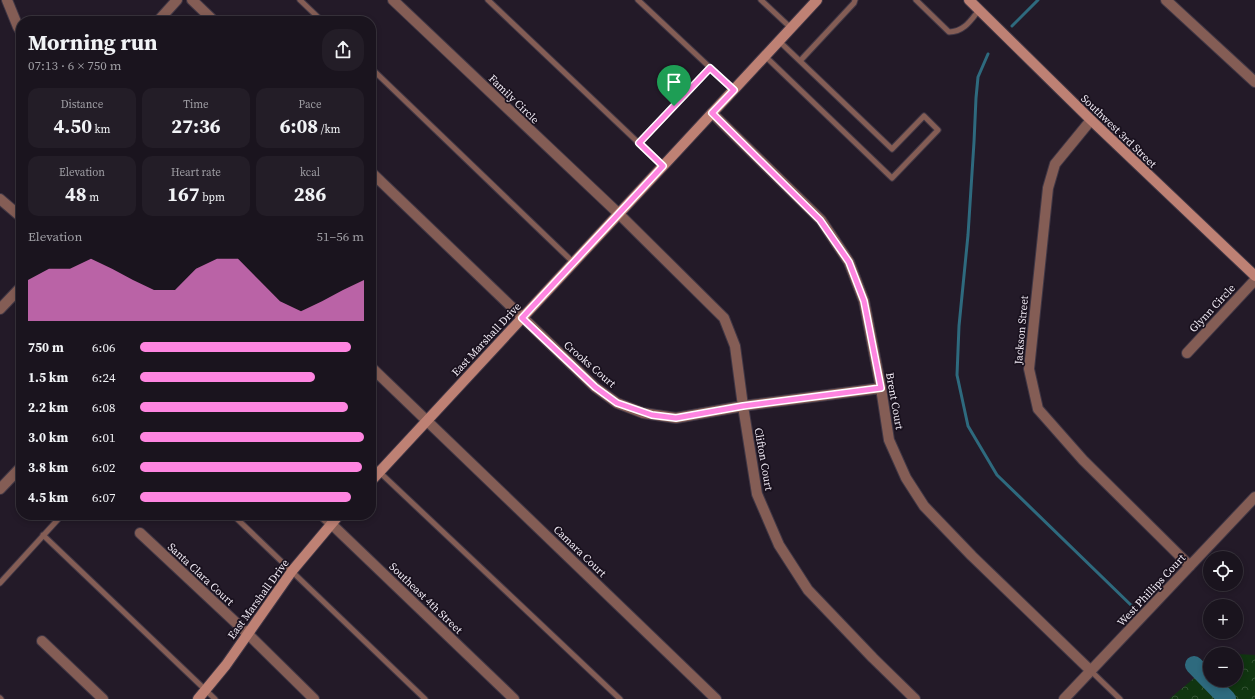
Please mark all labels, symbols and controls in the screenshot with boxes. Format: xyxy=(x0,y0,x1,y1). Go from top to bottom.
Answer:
text: Morning run xyxy=(28,27,158,57)
button: share xyxy=(322,29,364,71)
text: 07:13 · 6 × 750 m xyxy=(28,57,122,74)
pin xyxy=(657,65,691,106)
street label: Family Circle xyxy=(485,71,542,128)
icon: arrive xyxy=(663,71,685,93)
street label: Southwest 3rd Street xyxy=(1078,91,1160,172)
text: Distance xyxy=(61,97,103,112)
text: Time xyxy=(183,97,209,112)
text: Pace xyxy=(298,97,322,112)
text: 4.50 xyxy=(53,112,92,140)
text: 27:36 xyxy=(171,112,221,140)
text: 6:08 xyxy=(280,112,318,140)
text: km xyxy=(92,122,111,137)
text: /km xyxy=(318,122,340,137)
text: Elevation xyxy=(59,165,105,180)
text: Heart rate xyxy=(171,165,221,180)
text: kcal xyxy=(300,165,320,180)
text: 48 xyxy=(65,180,87,208)
text: 167 xyxy=(167,180,200,208)
text: 286 xyxy=(294,180,326,208)
text: m xyxy=(87,190,99,205)
text: bpm xyxy=(200,190,225,205)
text: Elevation xyxy=(28,228,82,245)
text: 51–56 m xyxy=(317,228,364,245)
street label: Glynn Circle xyxy=(1186,281,1239,336)
street label: Jackson Street xyxy=(1011,295,1032,366)
street label: East Marshall Drive xyxy=(448,299,525,379)
street label: Crooks Court xyxy=(560,338,619,391)
text: 750 m xyxy=(28,339,64,356)
text: 6:06 xyxy=(92,339,115,356)
text: 1.5 km xyxy=(28,369,68,386)
text: 6:24 xyxy=(92,369,115,386)
street label: Brent Court xyxy=(882,371,907,431)
text: 2.2 km xyxy=(28,399,68,416)
text: 6:08 xyxy=(92,399,115,416)
street label: Clifton Court xyxy=(751,426,776,492)
text: 3.0 km xyxy=(28,429,68,446)
text: 6:01 xyxy=(92,429,115,446)
text: 3.8 km xyxy=(28,459,68,476)
text: 6:02 xyxy=(92,459,115,476)
text: 4.5 km xyxy=(28,489,68,506)
text: 6:07 xyxy=(92,489,115,506)
street label: Camara Court xyxy=(550,522,610,581)
street label: Santa Clara Court xyxy=(164,540,237,609)
street label: West Phillips Court xyxy=(1114,551,1189,630)
map controls xyxy=(1203,551,1243,687)
button: locate xyxy=(1203,551,1243,591)
street label: East Marshall Drive xyxy=(224,556,293,642)
street label: Southeast 4th Street xyxy=(386,559,466,638)
button: + xyxy=(1203,599,1243,639)
button: − xyxy=(1203,647,1243,687)

